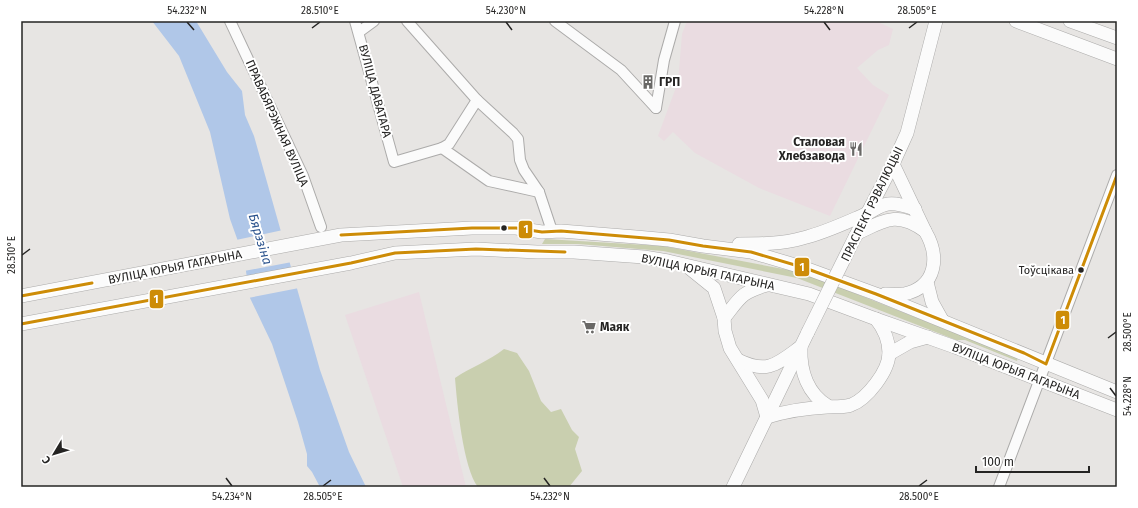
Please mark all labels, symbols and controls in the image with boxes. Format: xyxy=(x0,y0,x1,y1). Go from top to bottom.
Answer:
text: 54.232°N xyxy=(167,5,207,17)
text: 28.510°E xyxy=(301,5,339,17)
text: 54.230°N xyxy=(486,5,526,17)
text: 54.228°N xyxy=(804,5,844,17)
text: 28.505°E xyxy=(897,5,937,17)
street label: ВУЛІЦА ДАВАТАРА xyxy=(356,43,394,139)
street label: ПРАВАБЯРЭЖНАЯ ВУЛІЦА xyxy=(243,58,311,189)
building icon: ГРП xyxy=(640,74,656,90)
place label: ГРП xyxy=(659,75,680,89)
place label: Сталовая Хлебзавода xyxy=(778,135,845,163)
restaurant icon: Сталовая Хлебзавода xyxy=(848,141,864,157)
street label: ПРАСПЕКТ РЭВАЛЮЦЫІ xyxy=(838,144,906,264)
water label: Бярэзіна xyxy=(246,212,275,267)
line badge: 1 xyxy=(518,220,533,239)
unlabelled marker xyxy=(499,223,509,233)
text: 1 xyxy=(523,223,529,236)
text: 28.510°E xyxy=(6,236,18,274)
street label: ВУЛІЦА ЮРЫЯ ГАГАРЫНА xyxy=(107,247,243,287)
street label: ВУЛІЦА ЮРЫЯ ГАГАРЫНА xyxy=(640,251,776,293)
line badge: 1 xyxy=(794,257,810,277)
text: 1 xyxy=(799,261,805,274)
place label: Тоўсцікава xyxy=(1019,264,1074,277)
marker: Тоўсцікава xyxy=(1076,265,1086,275)
line badge: 1 xyxy=(149,289,164,309)
text: 1 xyxy=(153,293,159,306)
line badge: 1 xyxy=(1055,310,1070,330)
text: 28.500°E xyxy=(1122,312,1134,352)
text: 1 xyxy=(1060,314,1066,327)
supermarket icon: Маяк xyxy=(581,319,597,335)
place label: Маяк xyxy=(600,320,630,334)
street label: ВУЛІЦА ЮРЫЯ ГАГАРЫНА xyxy=(950,340,1082,402)
text: 54.228°N xyxy=(1122,376,1134,416)
north arrow xyxy=(34,434,74,474)
scale bar xyxy=(976,448,1089,474)
text: С xyxy=(39,453,54,466)
text: 100 m xyxy=(982,455,1014,469)
text: 54.234°N xyxy=(212,491,252,503)
text: 28.505°E xyxy=(303,491,343,503)
text: 54.232°N xyxy=(530,491,570,503)
text: 28.500°E xyxy=(899,491,939,503)

